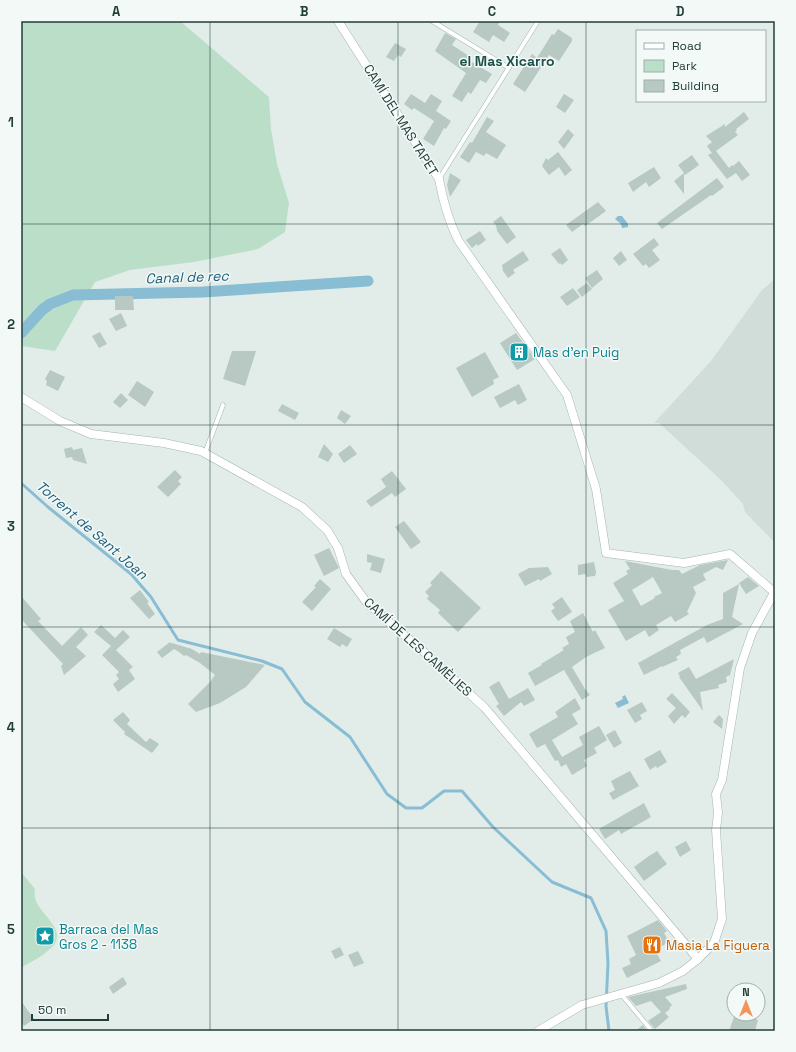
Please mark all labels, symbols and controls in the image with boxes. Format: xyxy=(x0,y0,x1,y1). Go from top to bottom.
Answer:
text: A xyxy=(112,3,121,20)
text: B xyxy=(300,3,309,20)
text: C xyxy=(488,3,496,20)
text: D xyxy=(676,3,685,20)
legend xyxy=(636,30,766,102)
text: Road xyxy=(672,38,701,54)
district label: el Mas Xicarro xyxy=(459,52,555,70)
text: Park xyxy=(672,58,697,74)
street label: CAMÍ DEL MAS TAPET xyxy=(360,61,442,179)
text: Building xyxy=(672,78,719,94)
text: 1 xyxy=(8,114,14,131)
water label: Canal de rec xyxy=(145,267,230,287)
text: 2 xyxy=(7,316,15,333)
building icon: Mas d'en Puig xyxy=(508,341,530,363)
place label: Mas d'en Puig xyxy=(533,344,619,361)
water label: Torrent de Sant Joan xyxy=(33,477,152,584)
text: 3 xyxy=(7,518,15,535)
street label: CAMÍ DE LES CAMÈLIES xyxy=(360,594,476,700)
text: 4 xyxy=(7,719,15,736)
text: 5 xyxy=(7,921,15,938)
place label: Barraca del Mas Gros 2 - 1138 xyxy=(59,921,159,953)
place icon: Barraca del Mas Gros 2 - 1138 xyxy=(34,925,56,947)
restaurant icon: Masia La Figuera xyxy=(641,934,663,956)
place label: Masia La Figuera xyxy=(666,937,770,954)
north arrow xyxy=(726,982,766,1022)
text: N xyxy=(742,985,750,999)
scale bar xyxy=(32,996,108,1022)
text: 50 m xyxy=(38,1002,66,1018)

